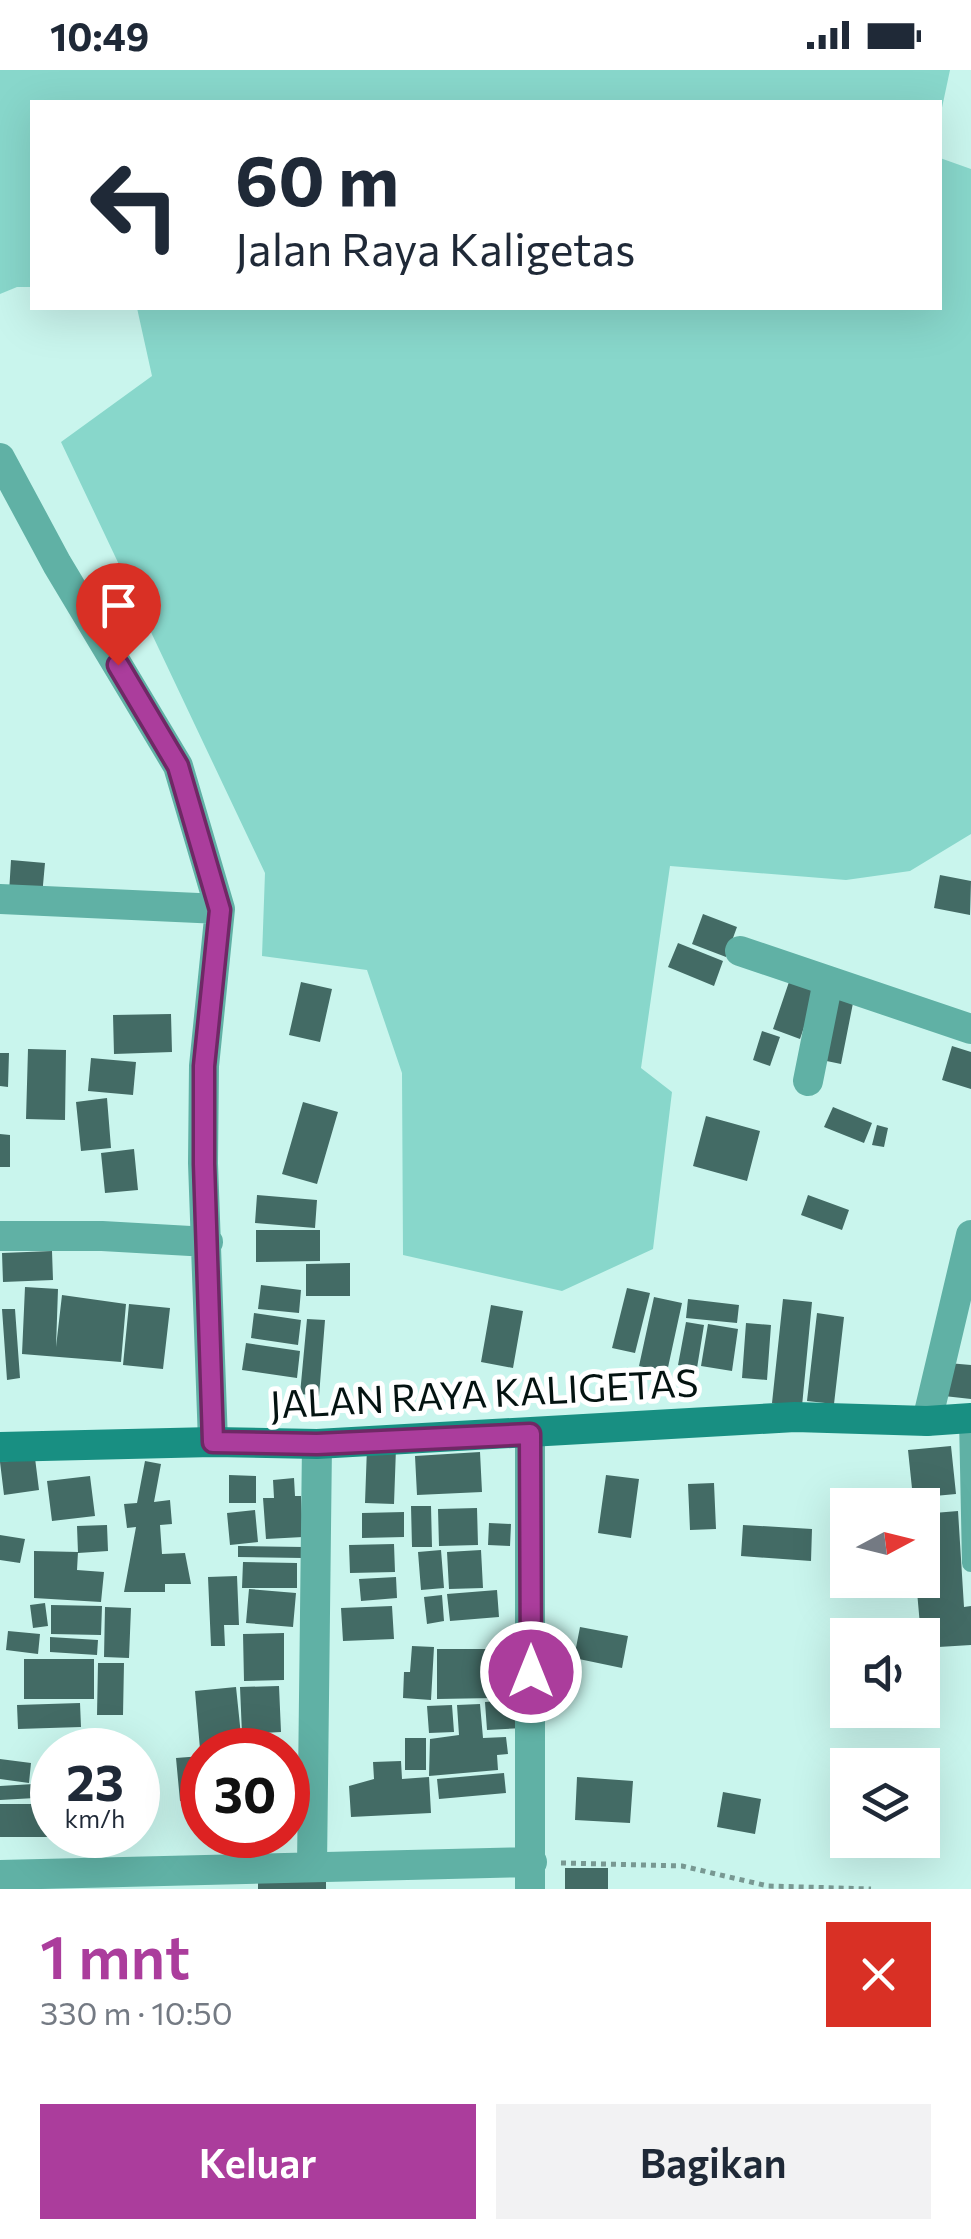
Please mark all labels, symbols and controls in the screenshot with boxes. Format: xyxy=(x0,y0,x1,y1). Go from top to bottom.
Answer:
text: 10:49 xyxy=(50,12,149,59)
text: 60 m xyxy=(235,135,399,220)
icon: left xyxy=(70,140,200,270)
text: Jalan Raya Kaligetas xyxy=(235,220,636,275)
pin xyxy=(76,563,161,666)
icon: arrive xyxy=(91,578,146,633)
street label: JALAN RAYA KALIGETAS xyxy=(269,1357,699,1427)
north arrow xyxy=(830,1488,940,1598)
map controls xyxy=(830,1488,940,1858)
button: sound xyxy=(830,1618,940,1728)
position arrow xyxy=(479,1620,583,1724)
speed limit sign: 30 xyxy=(180,1728,310,1858)
button: layers xyxy=(830,1748,940,1858)
text: 23 xyxy=(66,1750,124,1811)
text: km/h xyxy=(65,1803,125,1833)
text: 1 mnt xyxy=(40,1918,190,1991)
button: close xyxy=(826,1922,931,2027)
text: 330 m · 10:50 xyxy=(40,1992,233,2032)
button: Keluar xyxy=(40,2104,476,2219)
button: Bagikan xyxy=(496,2104,931,2219)

